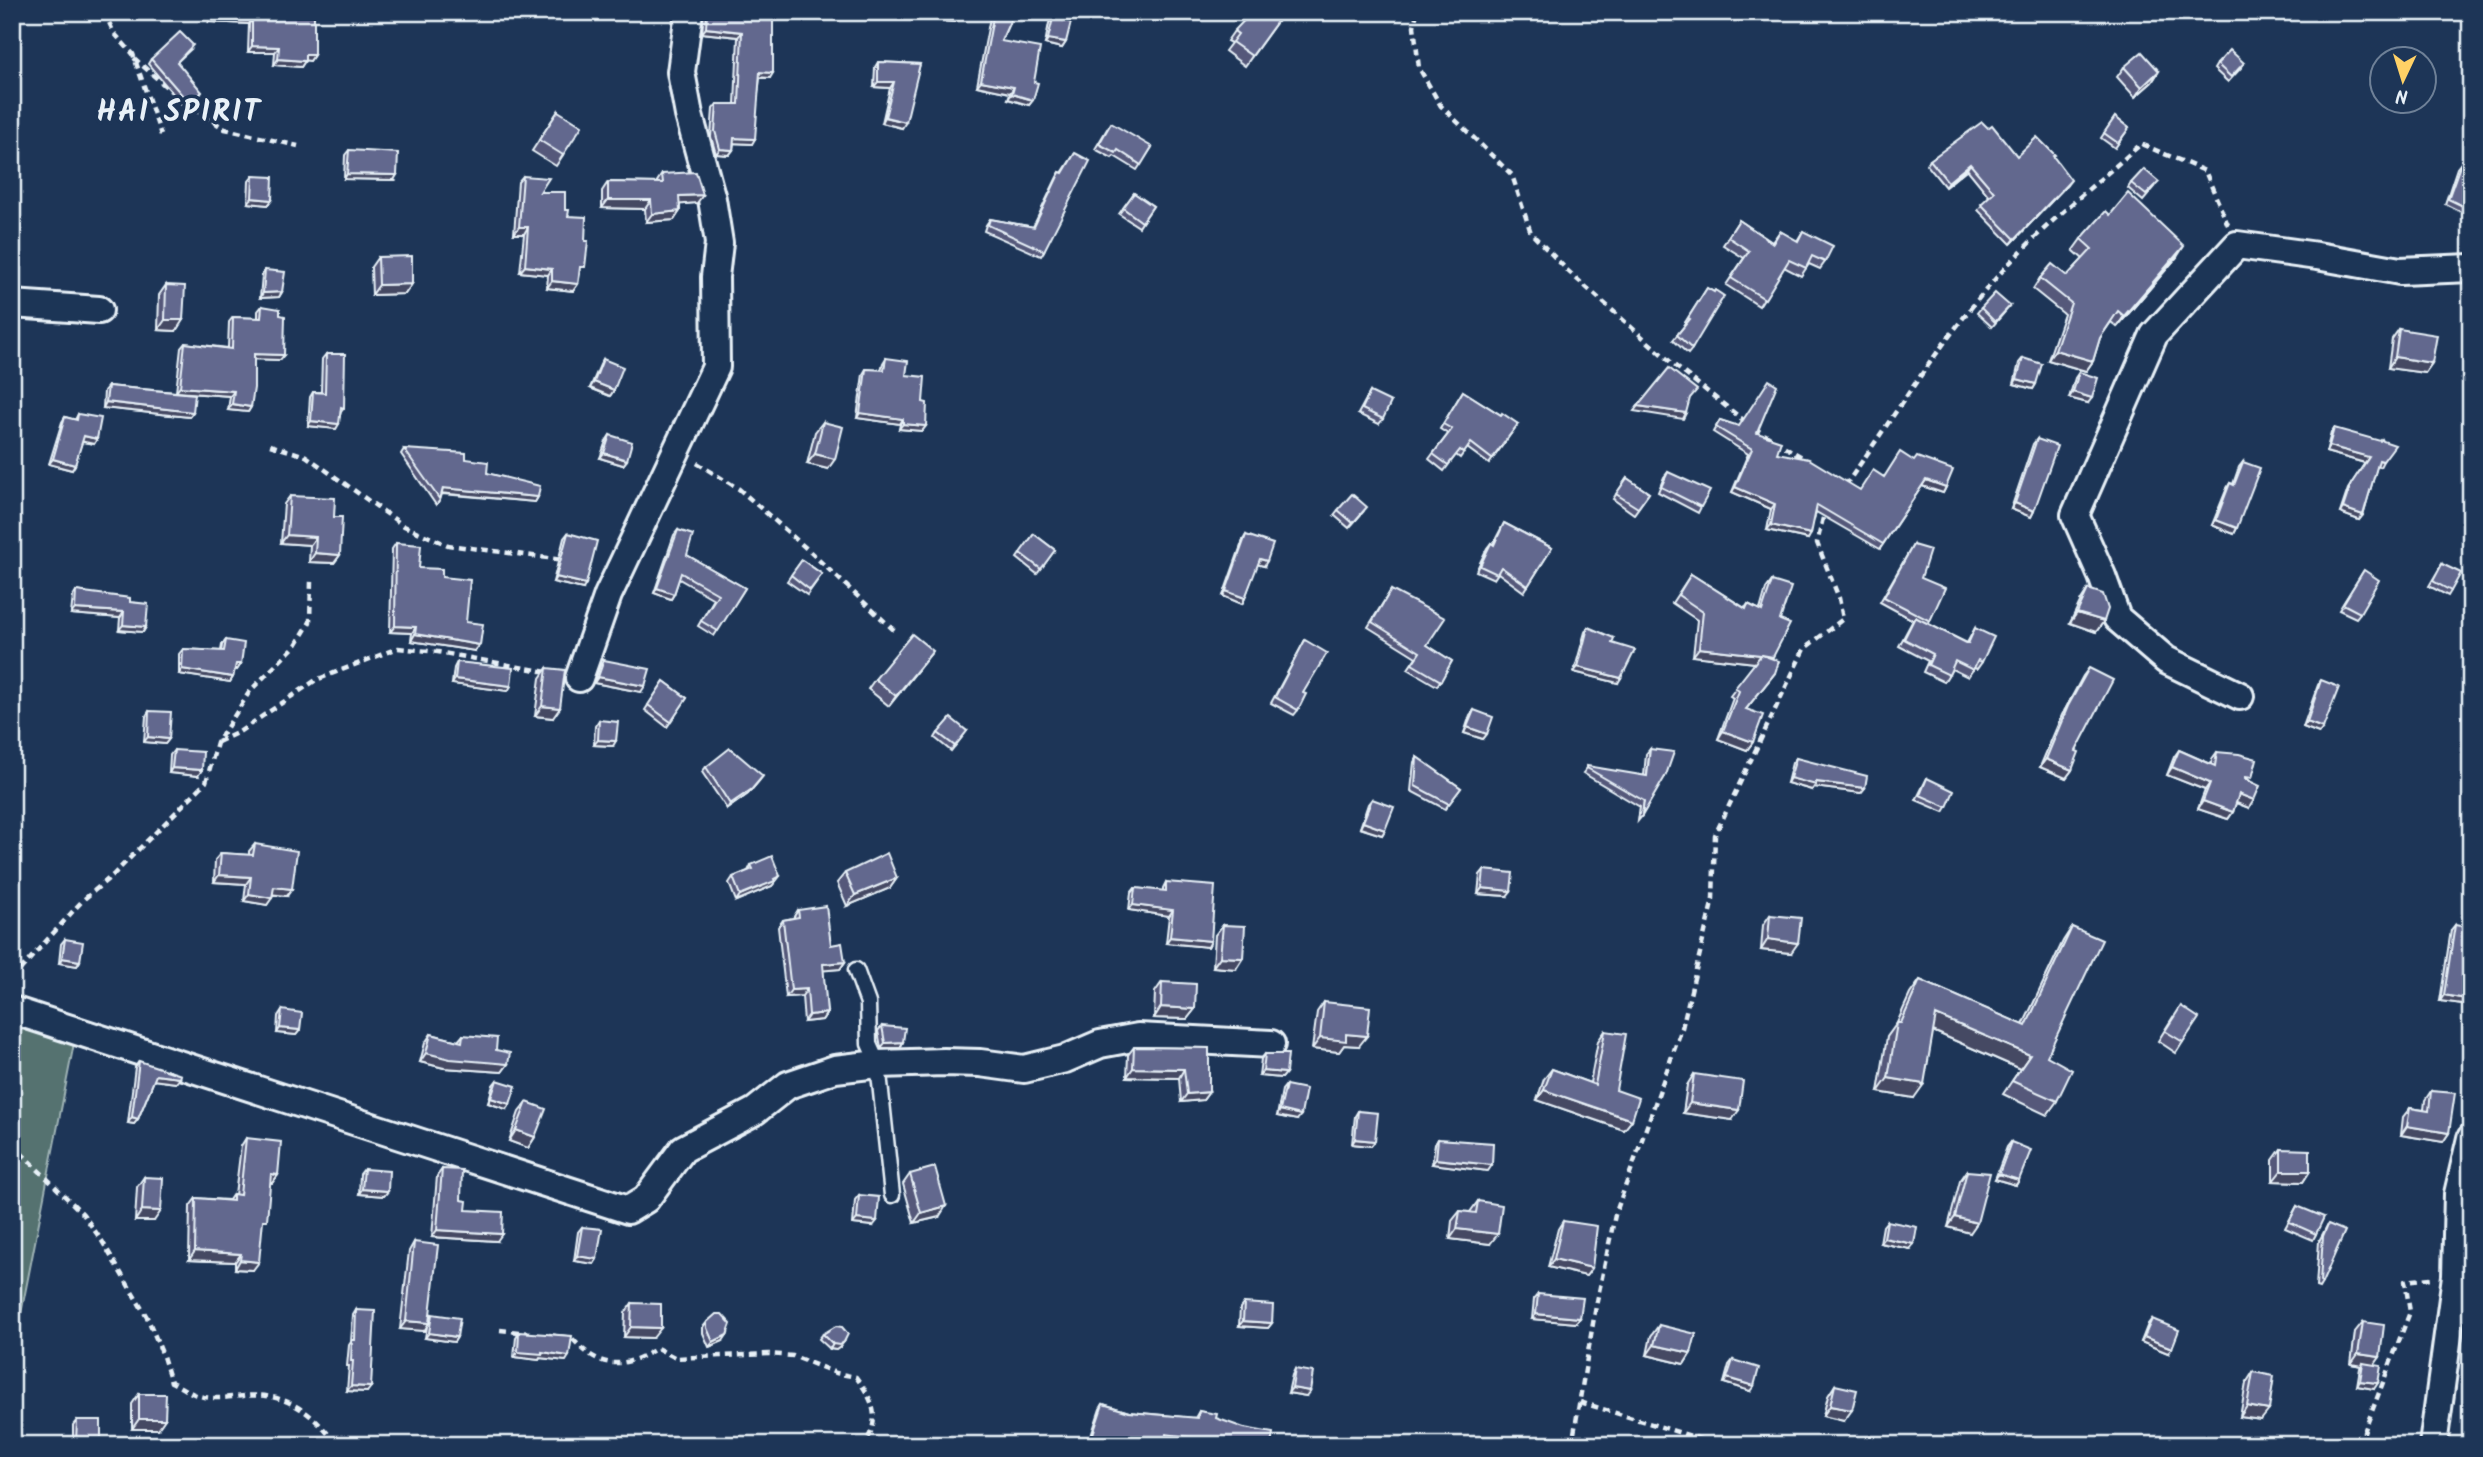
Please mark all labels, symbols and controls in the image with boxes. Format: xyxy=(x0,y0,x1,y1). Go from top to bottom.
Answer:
north arrow xyxy=(2368,46,2438,116)
text: N xyxy=(2395,80,2409,110)
district label: HAI SPIRIT xyxy=(96,89,262,137)

